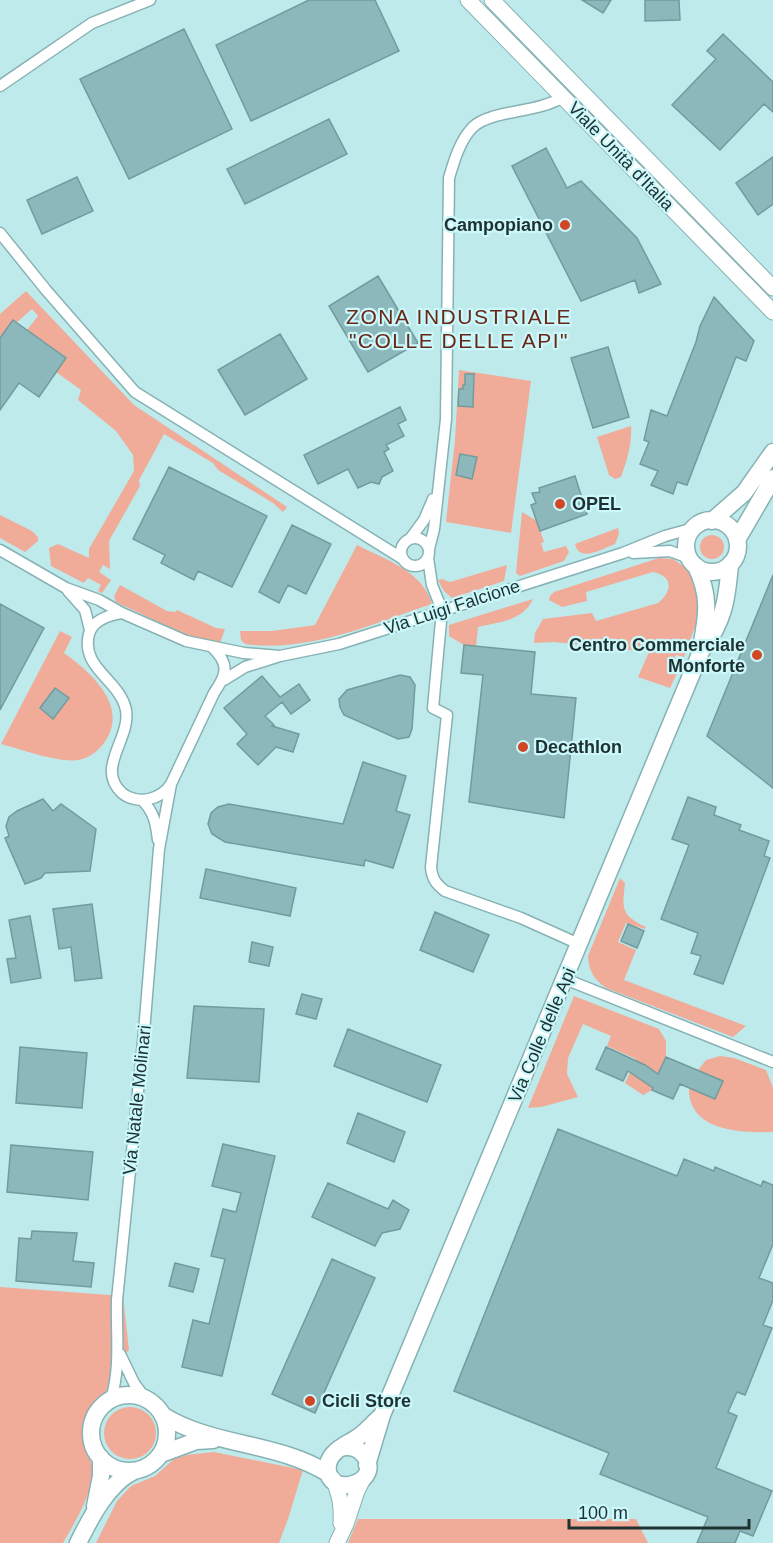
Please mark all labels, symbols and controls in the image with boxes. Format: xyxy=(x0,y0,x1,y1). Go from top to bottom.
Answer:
street label: Viale Unità d'Italia xyxy=(564,98,679,215)
place label: Campopiano xyxy=(444,215,553,235)
marker: Campopiano xyxy=(558,218,572,232)
district label: ZONA INDUSTRIALE "COLLE DELLE API" xyxy=(346,305,572,352)
place label: OPEL xyxy=(572,494,621,514)
marker: OPEL xyxy=(553,497,567,511)
street label: Via Luigi Falcione xyxy=(381,576,523,638)
place label: Centro Commerciale Monforte xyxy=(569,635,745,676)
marker: Centro Commerciale Monforte xyxy=(750,648,764,662)
place label: Decathlon xyxy=(535,737,622,757)
marker: Decathlon xyxy=(516,740,530,754)
street label: Via Colle delle Api xyxy=(505,964,579,1106)
street label: Via Natale Molinari xyxy=(119,1024,155,1176)
place label: Cicli Store xyxy=(322,1391,411,1411)
marker: Cicli Store xyxy=(303,1394,317,1408)
scale bar xyxy=(569,1492,749,1530)
text: 100 m xyxy=(578,1503,628,1523)

